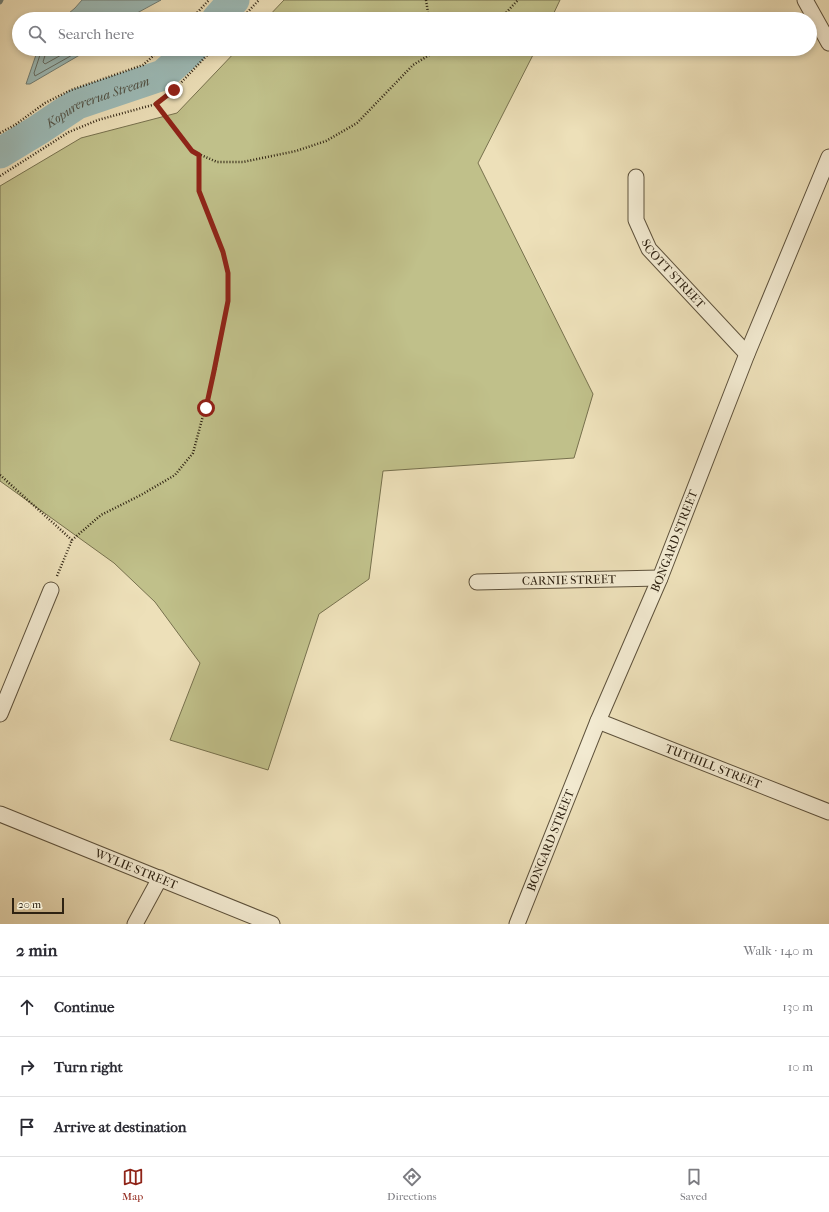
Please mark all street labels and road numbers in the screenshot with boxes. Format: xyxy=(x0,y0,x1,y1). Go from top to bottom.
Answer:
street label: SCOTT STREET xyxy=(638,237,708,312)
street label: BONGARD STREET xyxy=(648,487,701,594)
street label: CARNIE STREET xyxy=(522,572,617,588)
street label: TUTHILL STREET xyxy=(663,741,764,792)
street label: BONGARD STREET xyxy=(524,787,577,893)
street label: WYLIE STREET xyxy=(92,846,180,892)

